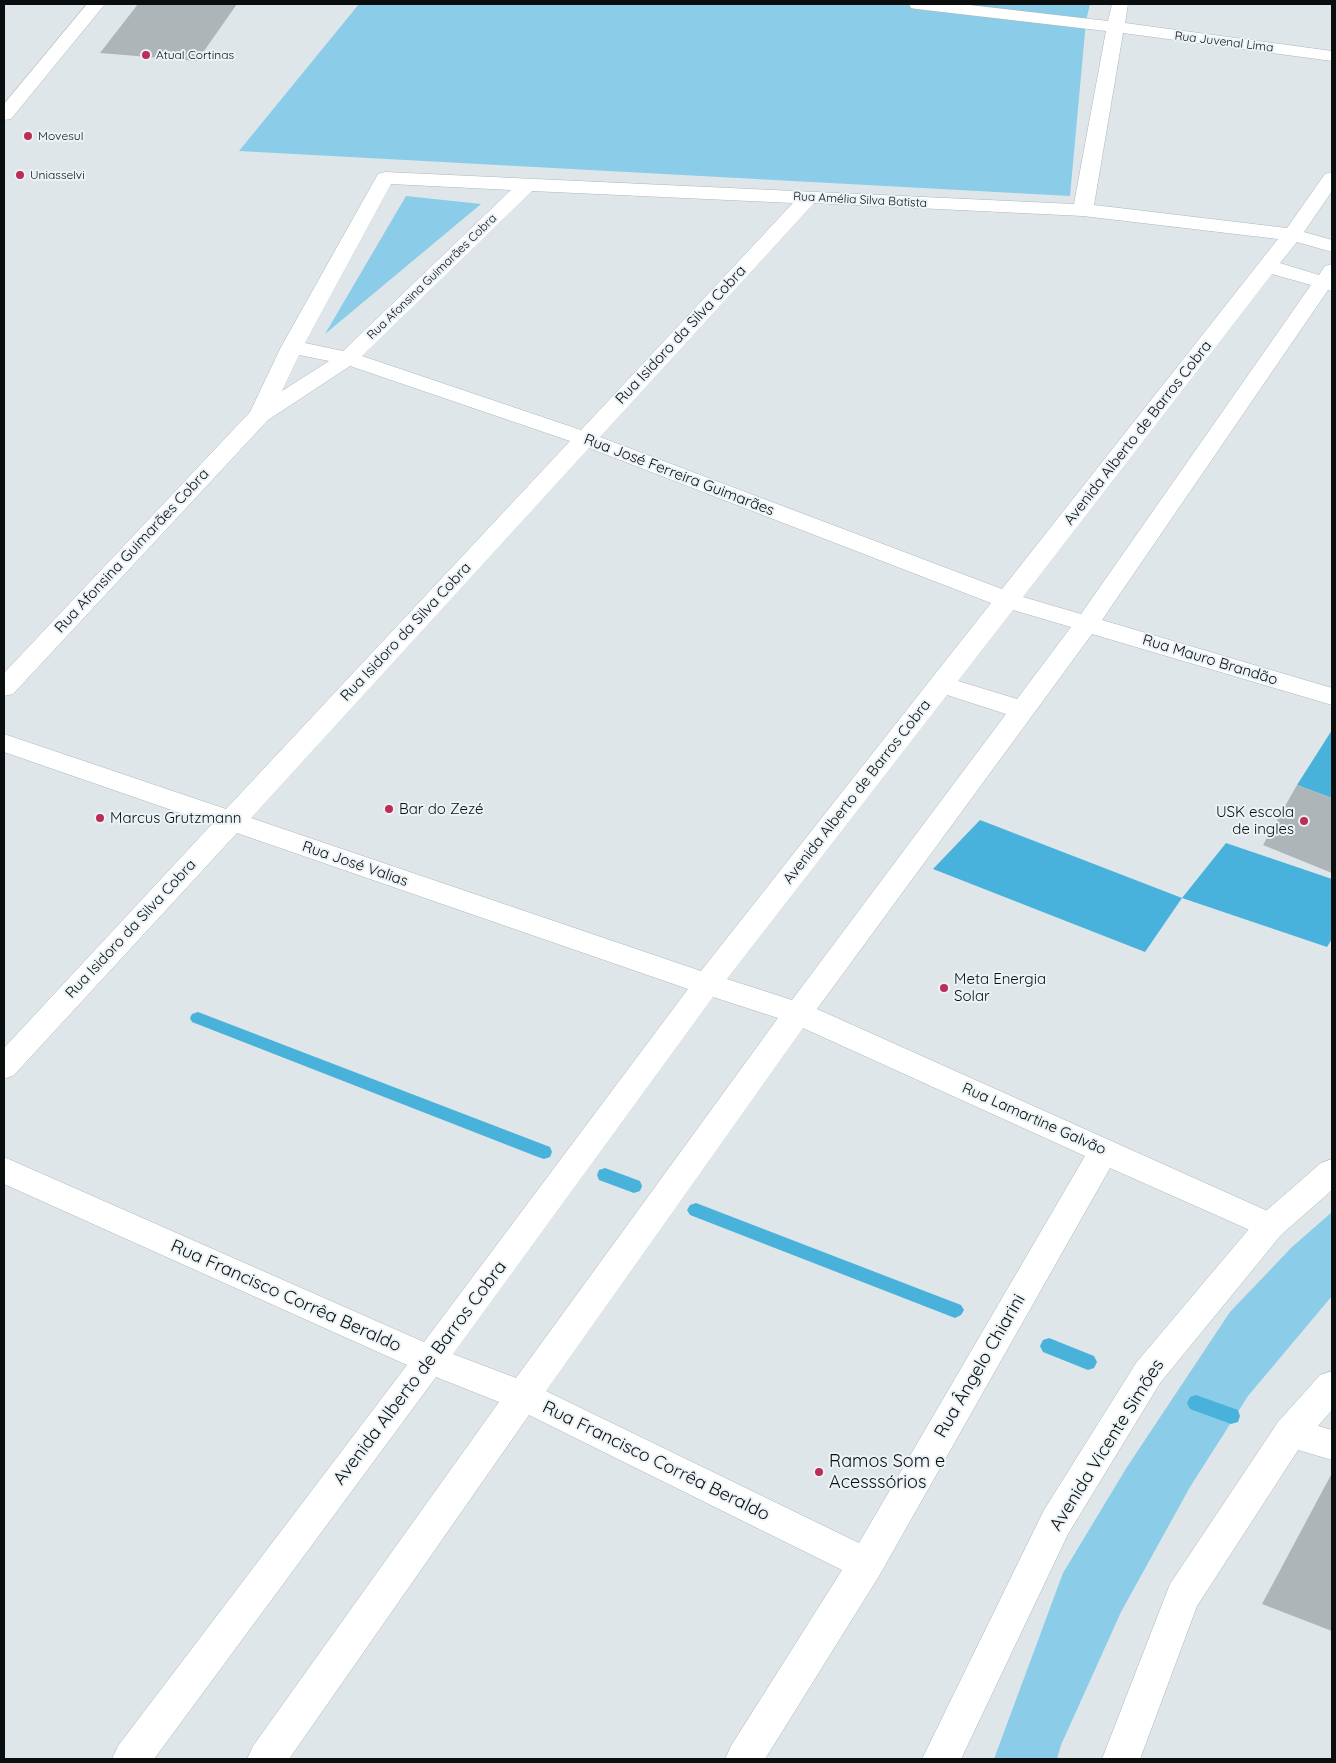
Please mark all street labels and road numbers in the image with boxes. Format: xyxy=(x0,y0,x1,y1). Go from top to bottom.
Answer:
street label: Rua Juvenal Lima xyxy=(1174,29,1274,55)
street label: Rua Amélia Silva Batista xyxy=(793,189,927,211)
street label: Rua Afonsina Guimarães Cobra xyxy=(364,211,500,343)
street label: Rua Isidoro da Silva Cobra xyxy=(612,262,750,408)
street label: Avenida Alberto de Barros Cobra xyxy=(1060,337,1216,529)
street label: Rua José Ferreira Guimarães xyxy=(581,430,777,520)
street label: Rua Afonsina Guimarães Cobra xyxy=(51,465,213,637)
street label: Rua Isidoro da Silva Cobra xyxy=(337,559,475,705)
street label: Rua Mauro Brandão xyxy=(1140,631,1280,689)
street label: Avenida Alberto de Barros Cobra xyxy=(779,696,935,888)
street label: Rua José Valias xyxy=(300,837,410,891)
street label: Rua Isidoro da Silva Cobra xyxy=(62,856,200,1002)
street label: Rua Lamartine Galvão xyxy=(959,1079,1109,1159)
street label: Rua Francisco Corrêa Beraldo xyxy=(167,1235,405,1357)
street label: Avenida Alberto de Barros Cobra xyxy=(329,1257,511,1489)
street label: Rua Ângelo Chiarini xyxy=(930,1290,1030,1442)
street label: Avenida Vicente Simões xyxy=(1045,1355,1169,1535)
street label: Rua Francisco Corrêa Beraldo xyxy=(539,1396,773,1526)

